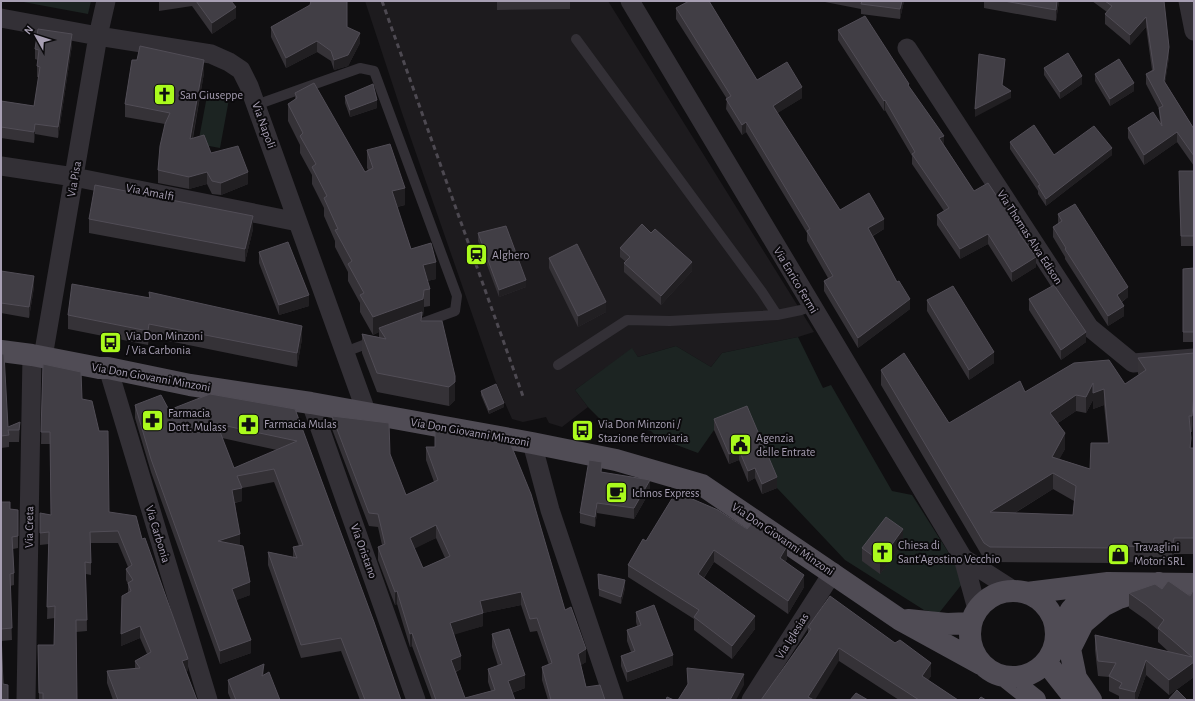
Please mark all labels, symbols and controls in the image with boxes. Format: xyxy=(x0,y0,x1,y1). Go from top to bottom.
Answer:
north arrow xyxy=(16,16,56,56)
text: N xyxy=(22,24,35,36)
church icon: San Giuseppe xyxy=(152,82,178,108)
place label: San Giuseppe xyxy=(180,89,243,101)
street label: Via Napoli xyxy=(250,100,278,150)
street label: Via Pisa xyxy=(65,160,83,198)
street label: Via Amalfi xyxy=(125,181,175,203)
street label: Via Thomas Alva Edison xyxy=(995,188,1065,286)
station icon: Alghero xyxy=(464,242,490,268)
street label: Via Enrico Fermi xyxy=(772,245,820,315)
place label: Alghero xyxy=(492,249,529,261)
bus stop icon: Via Don Minzoni / Via Carbonia xyxy=(98,330,124,356)
place label: Via Don Minzoni / Via Carbonia xyxy=(126,330,203,356)
street label: Via Don Giovanni Minzoni xyxy=(91,361,211,393)
pharmacy icon: Farmacia Dott. Mulass xyxy=(139,407,165,433)
place label: Farmacia Dott. Mulass xyxy=(168,407,226,433)
pharmacy icon: Farmacia Mulas xyxy=(236,411,262,437)
street label: Via Don Giovanni Minzoni xyxy=(410,416,530,448)
place label: Farmacia Mulas xyxy=(264,418,337,430)
bus stop icon: Via Don Minzoni / Stazione ferroviaria xyxy=(570,418,596,444)
place label: Via Don Minzoni / Stazione ferroviaria xyxy=(598,418,689,444)
public building icon: Agenzia delle Entrate xyxy=(727,432,753,458)
place label: Agenzia delle Entrate xyxy=(756,432,815,458)
cafe icon: Ichnos Express xyxy=(603,480,629,506)
place label: Ichnos Express xyxy=(632,487,700,499)
street label: Via Don Giovanni Minzoni xyxy=(730,500,836,578)
street label: Via Carbonia xyxy=(144,504,173,565)
street label: Via Creta xyxy=(23,505,35,548)
street label: Via Oristano xyxy=(349,522,379,580)
church icon: Chiesa di Sant'Agostino Vecchio xyxy=(870,539,896,565)
place label: Chiesa di Sant'Agostino Vecchio xyxy=(898,539,1000,565)
shop icon: Travaglini Motori SRL xyxy=(1105,541,1131,567)
place label: Travaglini Motori SRL xyxy=(1134,541,1185,567)
street label: Via Iglesias xyxy=(773,611,811,661)

